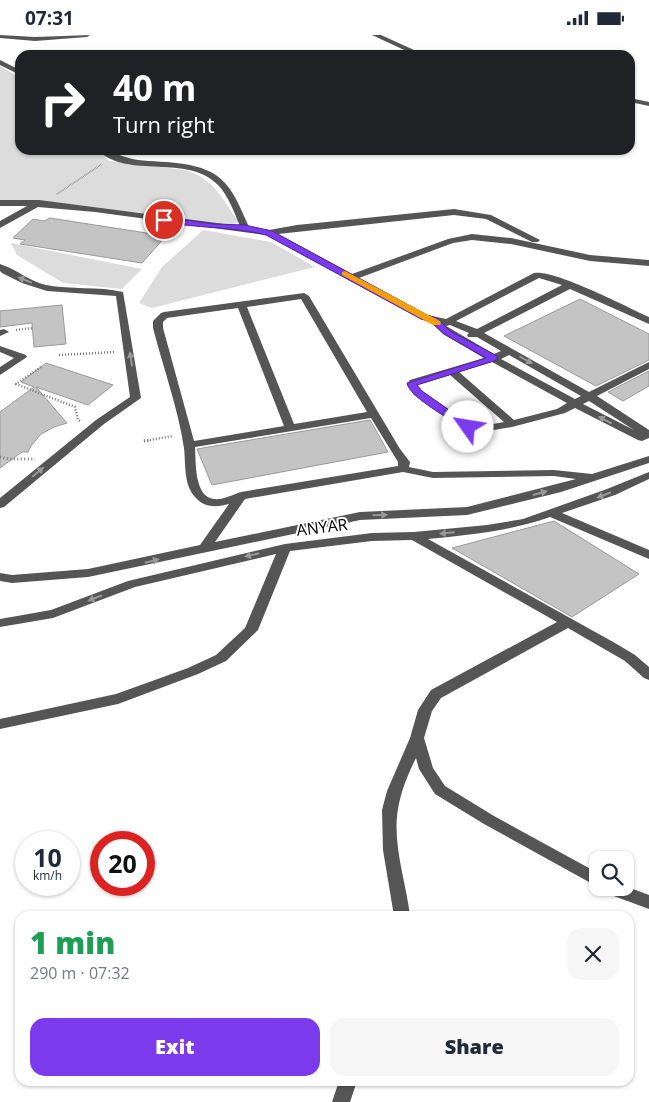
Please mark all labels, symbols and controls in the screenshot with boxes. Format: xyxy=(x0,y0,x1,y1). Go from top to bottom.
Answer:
text: 07:31 xyxy=(25,5,74,31)
text: 40 m xyxy=(113,64,196,111)
icon: right xyxy=(30,70,95,135)
text: Turn right xyxy=(113,109,215,139)
pin xyxy=(143,199,185,241)
icon: arrive xyxy=(150,206,178,234)
one-way arrow xyxy=(17,276,32,284)
one-way arrow xyxy=(126,351,134,367)
one-way arrow xyxy=(519,356,532,365)
position arrow xyxy=(441,400,493,452)
one-way arrow xyxy=(598,416,613,424)
one-way arrow xyxy=(31,467,44,478)
one-way arrow xyxy=(533,489,548,497)
one-way arrow xyxy=(597,491,612,499)
one-way arrow xyxy=(372,511,388,519)
street label: ANYAR xyxy=(295,513,349,541)
one-way arrow xyxy=(439,529,455,537)
one-way arrow xyxy=(243,552,259,560)
one-way arrow xyxy=(145,557,160,565)
one-way arrow xyxy=(87,594,102,602)
speed limit sign: 20 xyxy=(90,831,155,896)
text: 10 xyxy=(33,840,62,874)
map controls xyxy=(589,851,634,896)
button: search xyxy=(589,851,634,896)
text: km/h xyxy=(33,867,62,884)
text: 1 min xyxy=(30,922,115,963)
button: close xyxy=(567,928,619,980)
text: 290 m · 07:32 xyxy=(30,962,130,984)
button: Exit xyxy=(30,1018,320,1076)
button: Share xyxy=(330,1018,619,1076)

